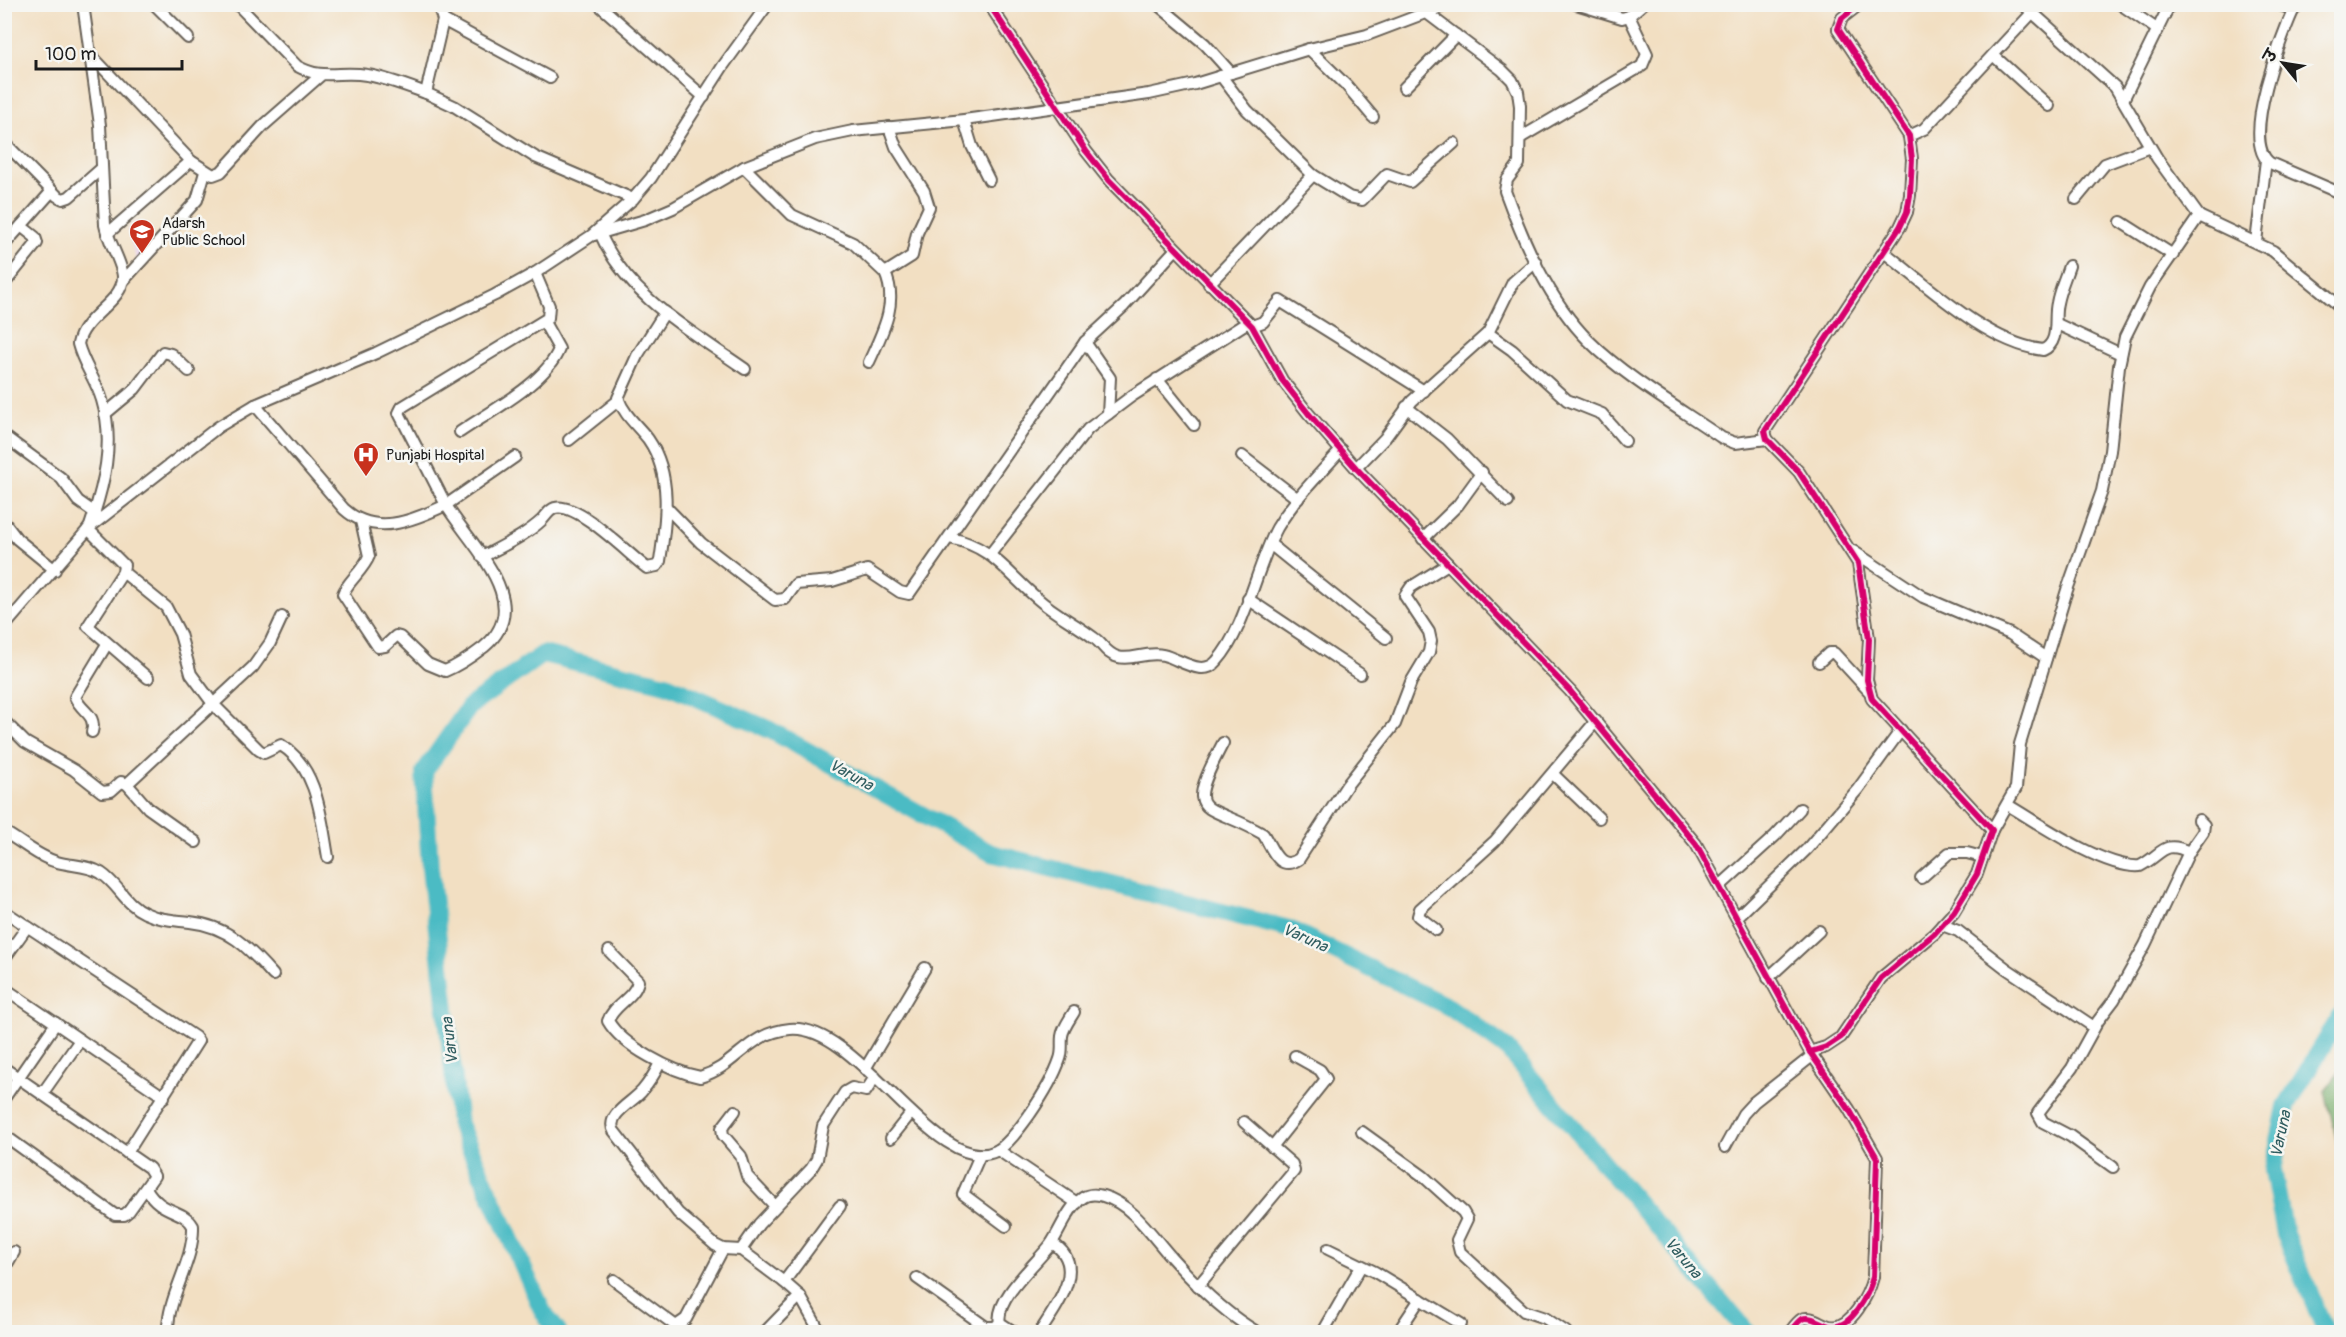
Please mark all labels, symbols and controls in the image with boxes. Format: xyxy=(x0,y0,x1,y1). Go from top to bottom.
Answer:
scale bar xyxy=(36,33,182,71)
north arrow xyxy=(2253,33,2313,93)
text: 100 m xyxy=(45,43,97,66)
text: उ xyxy=(2259,45,2283,67)
place label: Adarsh Public School xyxy=(162,214,245,250)
school or university icon: Adarsh Public School xyxy=(127,217,157,255)
hospital icon: Punjabi Hospital xyxy=(351,440,381,478)
place label: Punjabi Hospital xyxy=(386,446,485,465)
water label: Varuna xyxy=(825,755,878,796)
water label: Varuna xyxy=(1279,919,1332,957)
water label: Varuna xyxy=(437,1015,463,1066)
water label: Varuna xyxy=(2266,1107,2296,1159)
water label: Varuna xyxy=(1660,1233,1707,1284)

